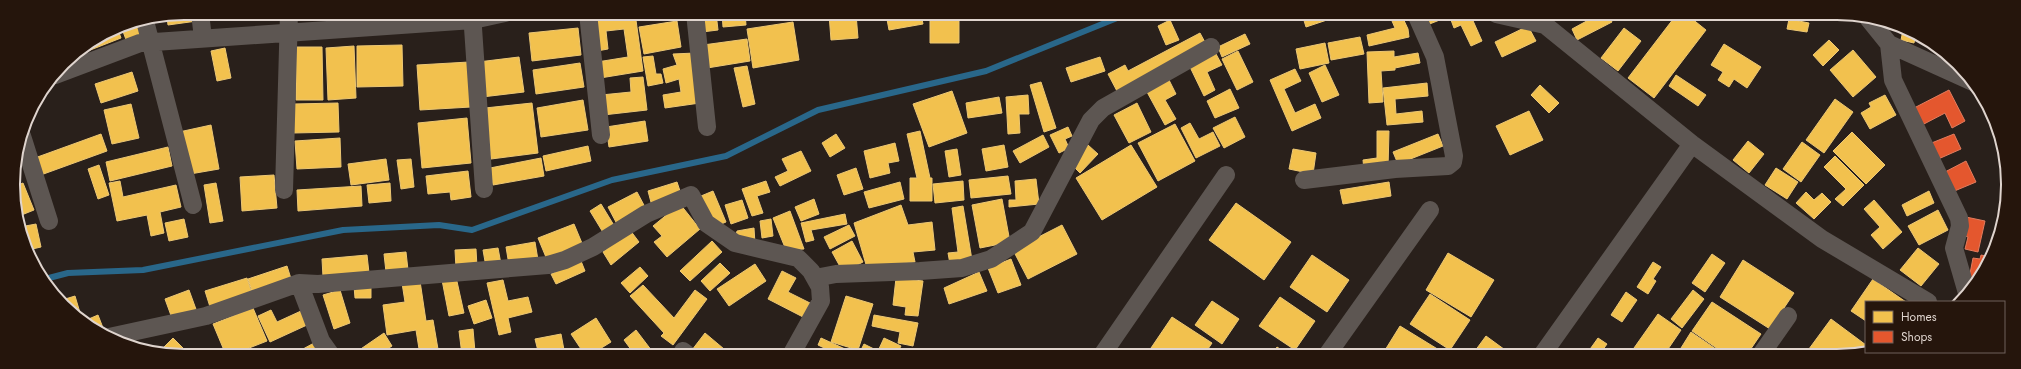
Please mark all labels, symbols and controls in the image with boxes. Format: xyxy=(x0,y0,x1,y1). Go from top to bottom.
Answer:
legend xyxy=(1865,301,2005,353)
text: Homes xyxy=(1901,308,1937,326)
text: Shops xyxy=(1901,328,1932,346)

